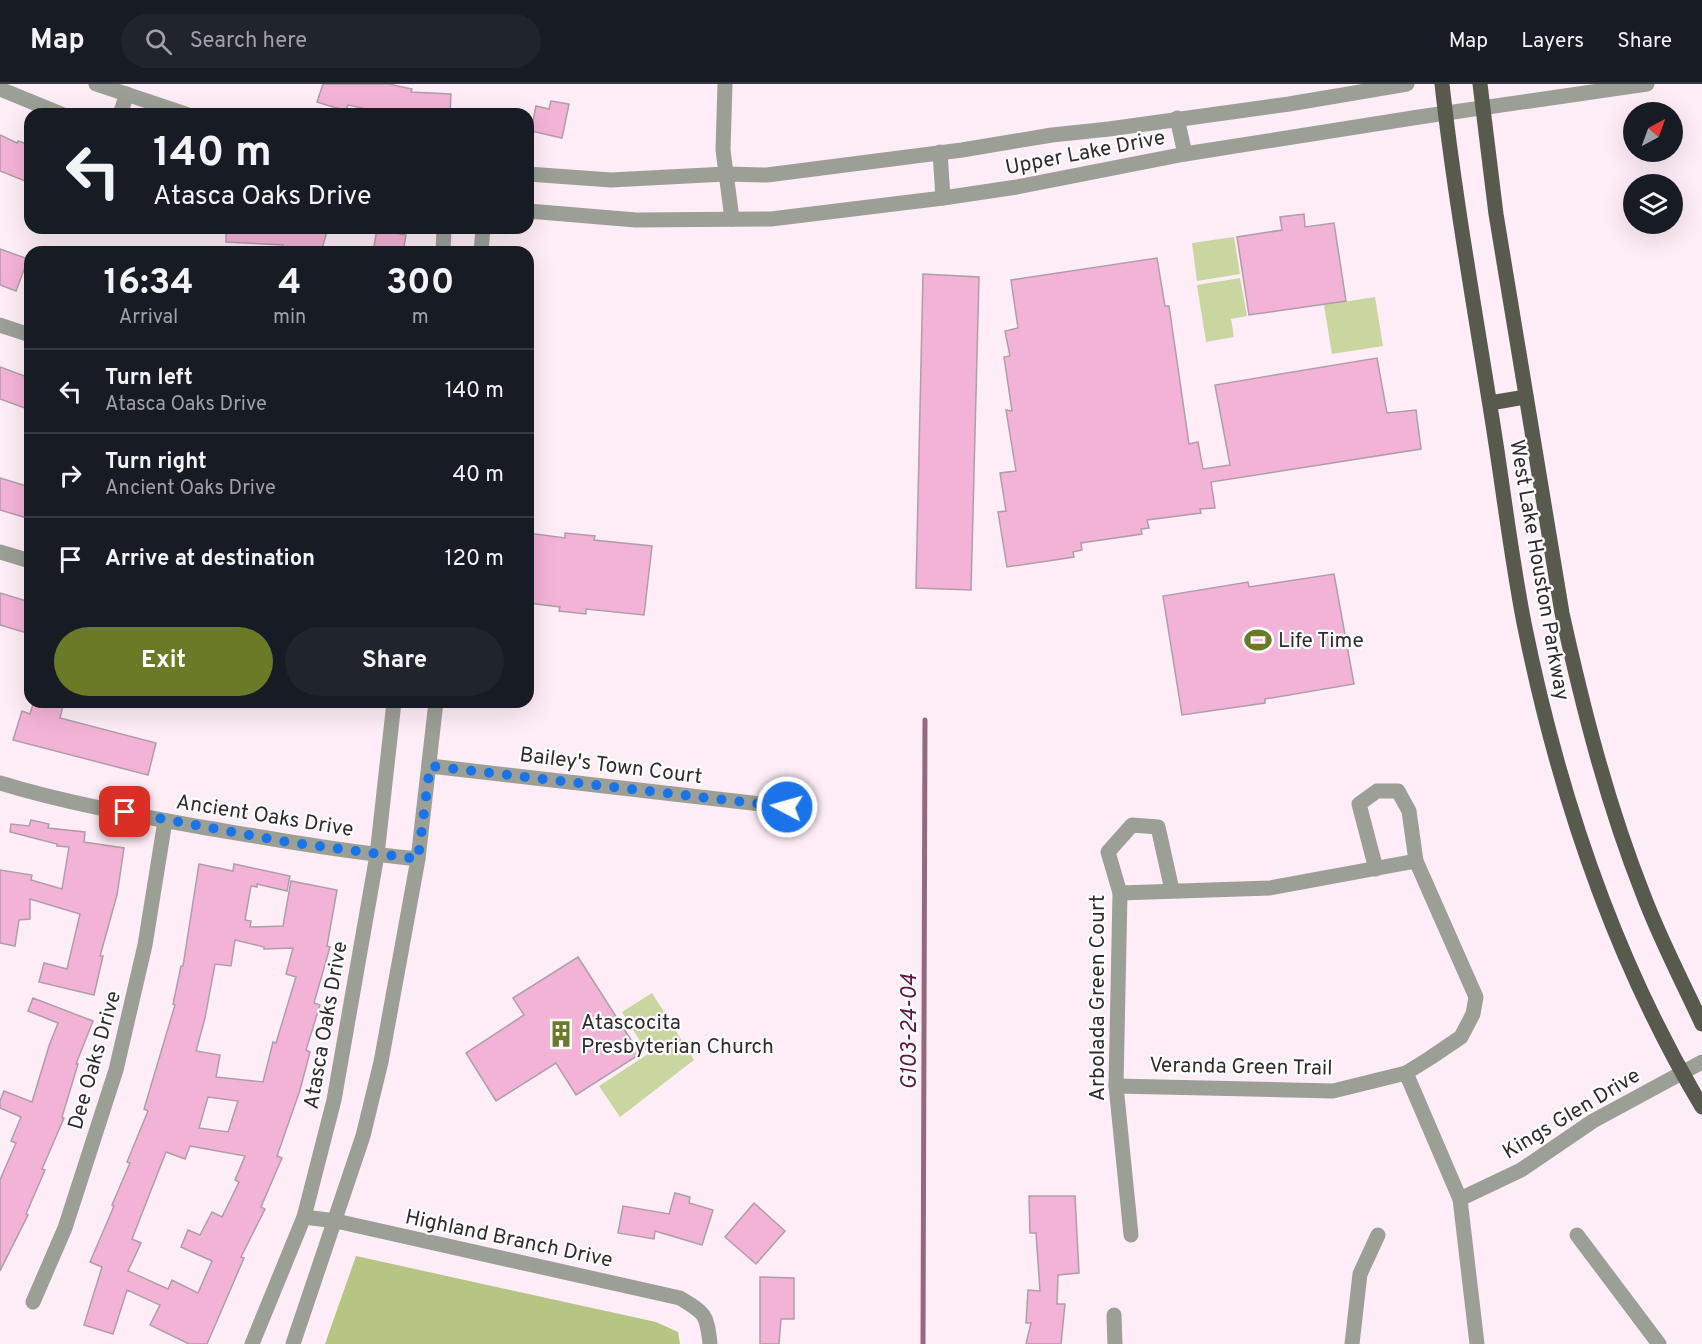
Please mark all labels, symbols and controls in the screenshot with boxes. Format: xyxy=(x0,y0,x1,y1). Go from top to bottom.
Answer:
search box xyxy=(121,14,541,68)
text: Map xyxy=(30,23,85,59)
icon: search xyxy=(142,25,175,58)
text: Search here xyxy=(190,28,307,55)
text: Map xyxy=(1449,28,1488,55)
text: Layers xyxy=(1521,28,1584,55)
text: Share xyxy=(1617,28,1672,55)
north arrow xyxy=(1623,102,1683,162)
map controls xyxy=(1623,102,1683,234)
street label: Upper Lake Drive xyxy=(1003,125,1168,182)
text: 140 m xyxy=(153,128,272,181)
icon: left xyxy=(54,132,132,210)
button: layers xyxy=(1623,174,1683,234)
text: Atasca Oaks Drive xyxy=(153,180,371,214)
text: 16:34 xyxy=(104,261,194,307)
text: 4 xyxy=(278,261,301,307)
text: 300 xyxy=(386,261,454,307)
text: Arrival xyxy=(119,305,178,331)
text: min xyxy=(273,305,306,331)
text: m xyxy=(412,305,429,331)
text: Turn left xyxy=(105,365,193,392)
icon: left xyxy=(54,375,87,408)
text: 140 m xyxy=(445,378,504,405)
text: Atasca Oaks Drive xyxy=(105,392,267,418)
street label: West Lake Houston Parkway xyxy=(1502,438,1575,703)
text: Turn right xyxy=(105,449,207,476)
icon: right xyxy=(54,459,87,492)
text: 40 m xyxy=(452,462,504,489)
text: Ancient Oaks Drive xyxy=(105,476,276,502)
icon: arrive xyxy=(54,543,87,576)
text: Arrive at destination xyxy=(105,546,315,573)
text: 120 m xyxy=(444,546,504,573)
sports icon: Life Time xyxy=(1243,625,1273,655)
button: Exit xyxy=(54,627,273,696)
button: Share xyxy=(285,627,504,696)
place label: Life Time xyxy=(1278,628,1364,655)
street label: Bailey's Town Court xyxy=(518,742,704,791)
position arrow xyxy=(755,775,819,839)
pin xyxy=(99,786,150,837)
street label: Ancient Oaks Drive xyxy=(174,789,355,844)
icon: arrive xyxy=(108,795,141,828)
street label: Arbolada Green Court xyxy=(1085,895,1112,1101)
street label: Atasca Oaks Drive xyxy=(298,939,355,1111)
water label: G103-24-04 xyxy=(897,974,924,1090)
street label: Dee Oaks Drive xyxy=(63,988,128,1133)
place label: Atascocita Presbyterian Church xyxy=(581,1010,774,1061)
building icon: Atascocita Presbyterian Church xyxy=(546,1019,576,1049)
street label: Veranda Green Trail xyxy=(1149,1052,1333,1083)
street label: Kings Glen Drive xyxy=(1498,1063,1646,1166)
street label: Highland Branch Drive xyxy=(402,1204,615,1275)

